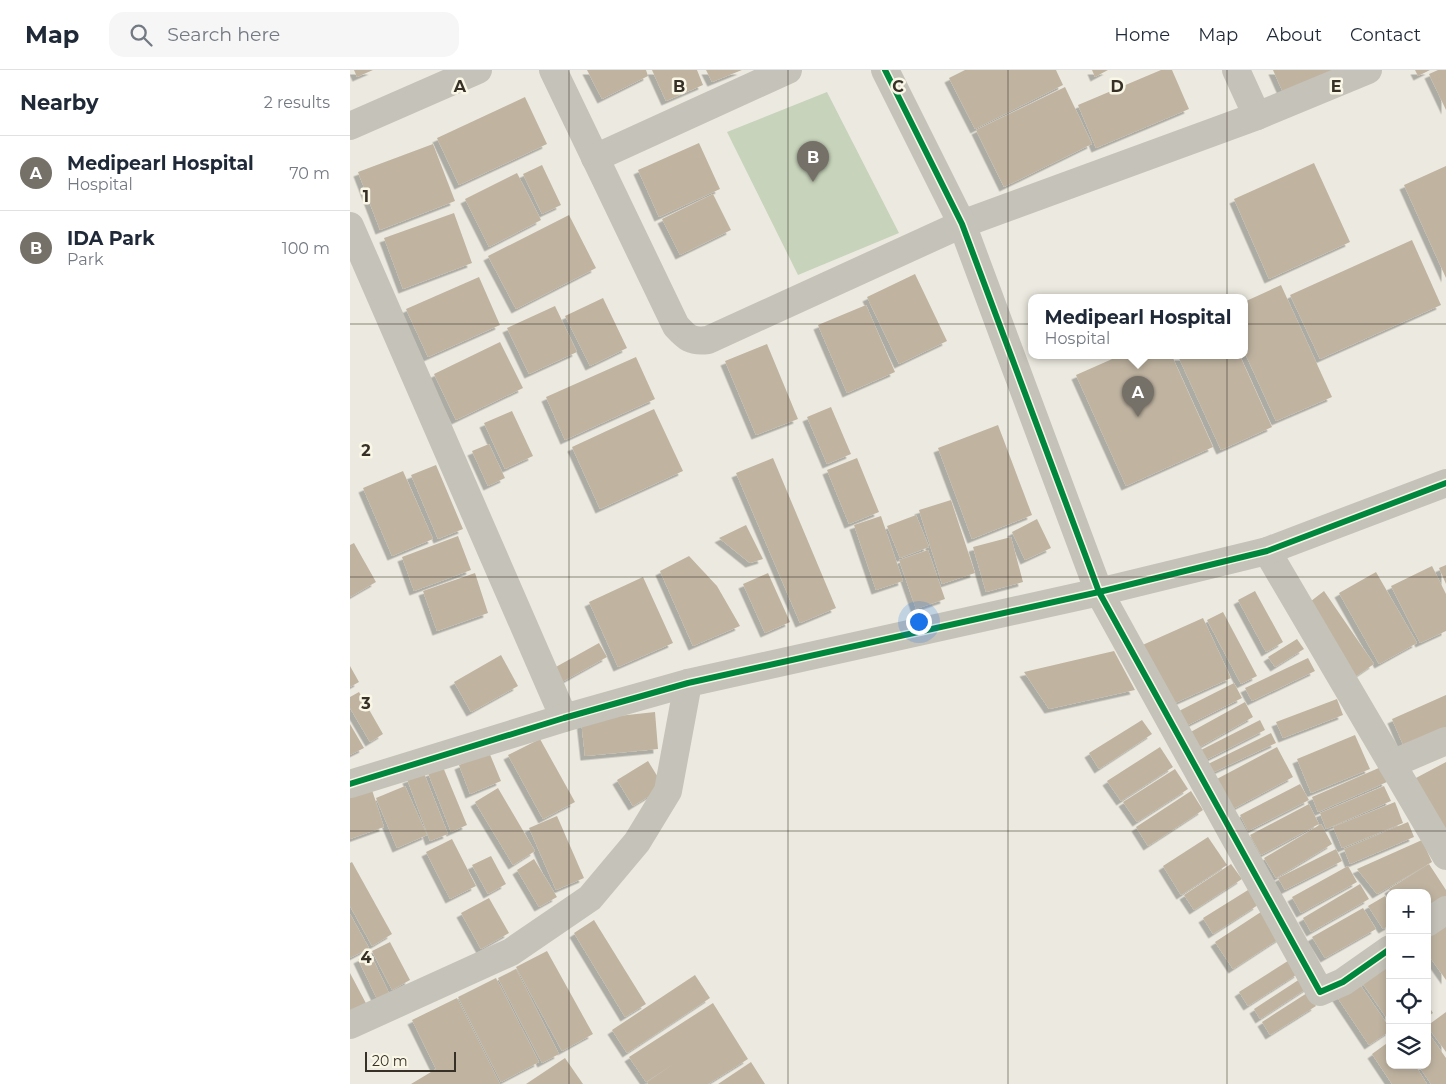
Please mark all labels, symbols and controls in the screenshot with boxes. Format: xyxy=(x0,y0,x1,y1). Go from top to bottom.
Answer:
search box xyxy=(109,12,459,57)
text: Map xyxy=(25,20,79,49)
icon: search xyxy=(127,21,155,49)
text: Search here xyxy=(167,23,280,46)
text: Home xyxy=(1114,24,1170,46)
text: Map xyxy=(1198,24,1238,46)
text: About xyxy=(1266,24,1322,46)
text: Contact xyxy=(1350,24,1421,46)
text: A xyxy=(453,77,467,96)
text: B xyxy=(673,77,685,96)
text: C xyxy=(892,77,904,96)
text: D xyxy=(1110,77,1124,96)
text: E xyxy=(1331,77,1341,96)
text: Nearby xyxy=(20,90,99,115)
text: 2 results xyxy=(264,93,330,112)
pin: B xyxy=(797,141,829,182)
text: Medipearl Hospital xyxy=(67,152,254,175)
text: A xyxy=(30,164,42,183)
text: 70 m xyxy=(289,164,330,183)
text: Hospital xyxy=(67,175,133,194)
text: 1 xyxy=(363,187,369,206)
text: IDA Park xyxy=(67,227,155,250)
text: B xyxy=(30,239,42,258)
text: 100 m xyxy=(282,239,330,258)
text: Park xyxy=(67,250,104,269)
popup xyxy=(1028,294,1248,359)
text: Medipearl Hospital xyxy=(1045,306,1231,329)
text: Hospital xyxy=(1045,329,1110,348)
pin: A xyxy=(1122,376,1154,417)
text: 2 xyxy=(361,441,371,460)
your location xyxy=(906,609,932,635)
text: 3 xyxy=(360,694,371,713)
map controls xyxy=(1386,889,1431,1069)
button: + xyxy=(1386,889,1431,934)
button: − xyxy=(1386,934,1431,979)
text: 4 xyxy=(360,948,372,967)
button: locate xyxy=(1386,979,1431,1024)
button: layers xyxy=(1386,1024,1431,1069)
scale bar xyxy=(365,1049,456,1072)
text: 20 m xyxy=(372,1052,408,1070)

